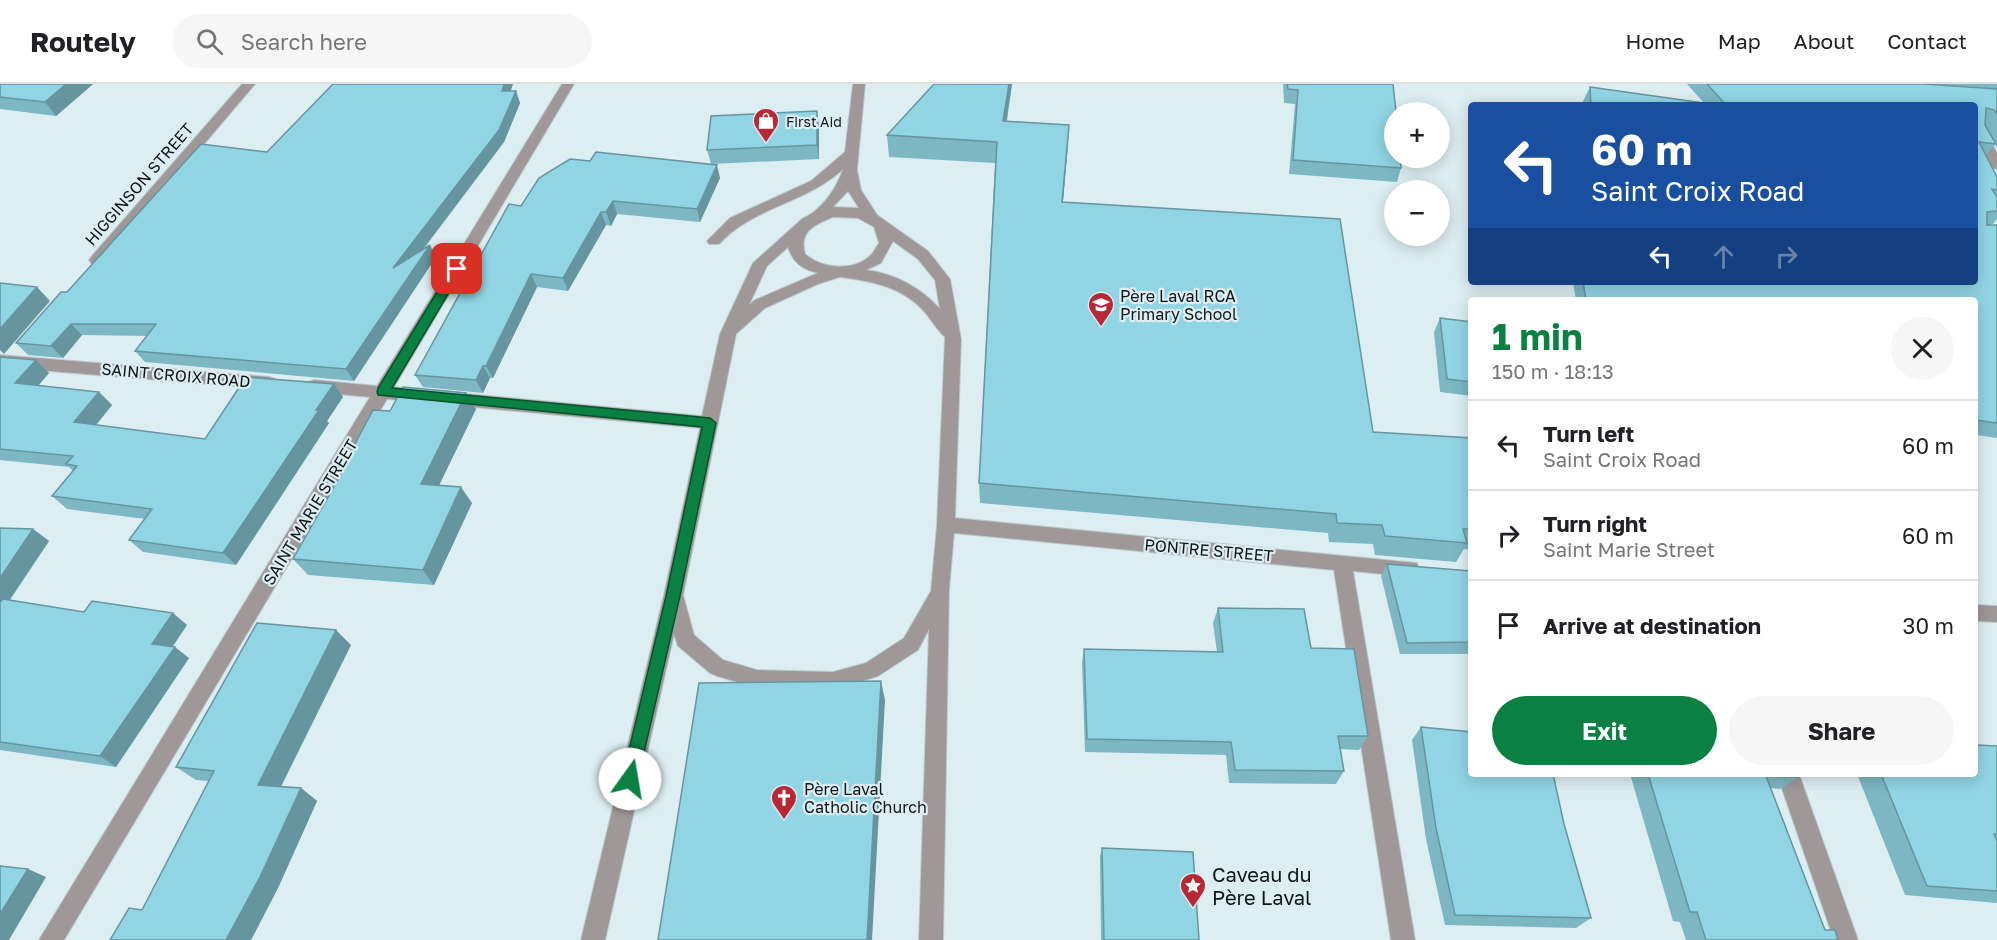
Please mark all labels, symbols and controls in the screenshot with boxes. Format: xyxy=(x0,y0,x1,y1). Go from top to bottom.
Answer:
search box xyxy=(172,14,592,68)
text: Routely xyxy=(30,25,136,58)
icon: search xyxy=(193,25,226,58)
text: Search here xyxy=(241,28,367,55)
text: Home xyxy=(1625,28,1685,54)
text: Map xyxy=(1718,28,1761,54)
text: About xyxy=(1794,28,1854,54)
text: Contact xyxy=(1887,28,1967,54)
map controls xyxy=(1384,102,1450,246)
button: + xyxy=(1384,102,1450,168)
shop icon: First Aid xyxy=(751,106,781,144)
place label: First Aid xyxy=(786,113,842,130)
street label: HIGGINSON STREET xyxy=(80,119,198,249)
text: 60 m xyxy=(1591,124,1692,174)
icon: left xyxy=(1492,126,1570,204)
text: Saint Croix Road xyxy=(1591,175,1804,207)
button: − xyxy=(1384,180,1450,246)
icon: left xyxy=(1644,240,1677,273)
icon: ahead xyxy=(1707,240,1740,273)
icon: right xyxy=(1770,240,1803,273)
pin xyxy=(431,243,482,294)
icon: arrive xyxy=(440,252,473,285)
place label: Père Laval RCA Primary School xyxy=(1120,286,1237,324)
school or university icon: Père Laval RCA Primary School xyxy=(1086,290,1116,328)
text: 1 min xyxy=(1492,315,1583,358)
button: close xyxy=(1891,317,1954,380)
street label: SAINT CROIX ROAD xyxy=(101,359,251,391)
text: 150 m · 18:13 xyxy=(1492,359,1614,383)
text: Turn left xyxy=(1543,420,1634,447)
icon: left xyxy=(1492,429,1525,462)
text: 60 m xyxy=(1902,432,1954,459)
street label: SAINT MARIE STREET xyxy=(259,435,361,589)
text: Saint Croix Road xyxy=(1543,447,1701,471)
text: Turn right xyxy=(1543,510,1647,537)
icon: right xyxy=(1492,519,1525,552)
text: 60 m xyxy=(1902,522,1954,549)
street label: PONTRE STREET xyxy=(1144,534,1274,566)
text: Saint Marie Street xyxy=(1543,537,1715,561)
icon: arrive xyxy=(1492,609,1525,642)
text: Arrive at destination xyxy=(1543,612,1761,639)
text: 30 m xyxy=(1903,612,1954,639)
button: Exit xyxy=(1492,696,1717,765)
button: Share xyxy=(1729,696,1954,765)
position arrow xyxy=(598,747,662,811)
place label: Père Laval Catholic Church xyxy=(804,779,927,817)
church icon: Père Laval Catholic Church xyxy=(769,783,799,821)
place label: Caveau du Père Laval xyxy=(1212,862,1312,909)
place icon: Caveau du Père Laval xyxy=(1178,871,1208,909)

